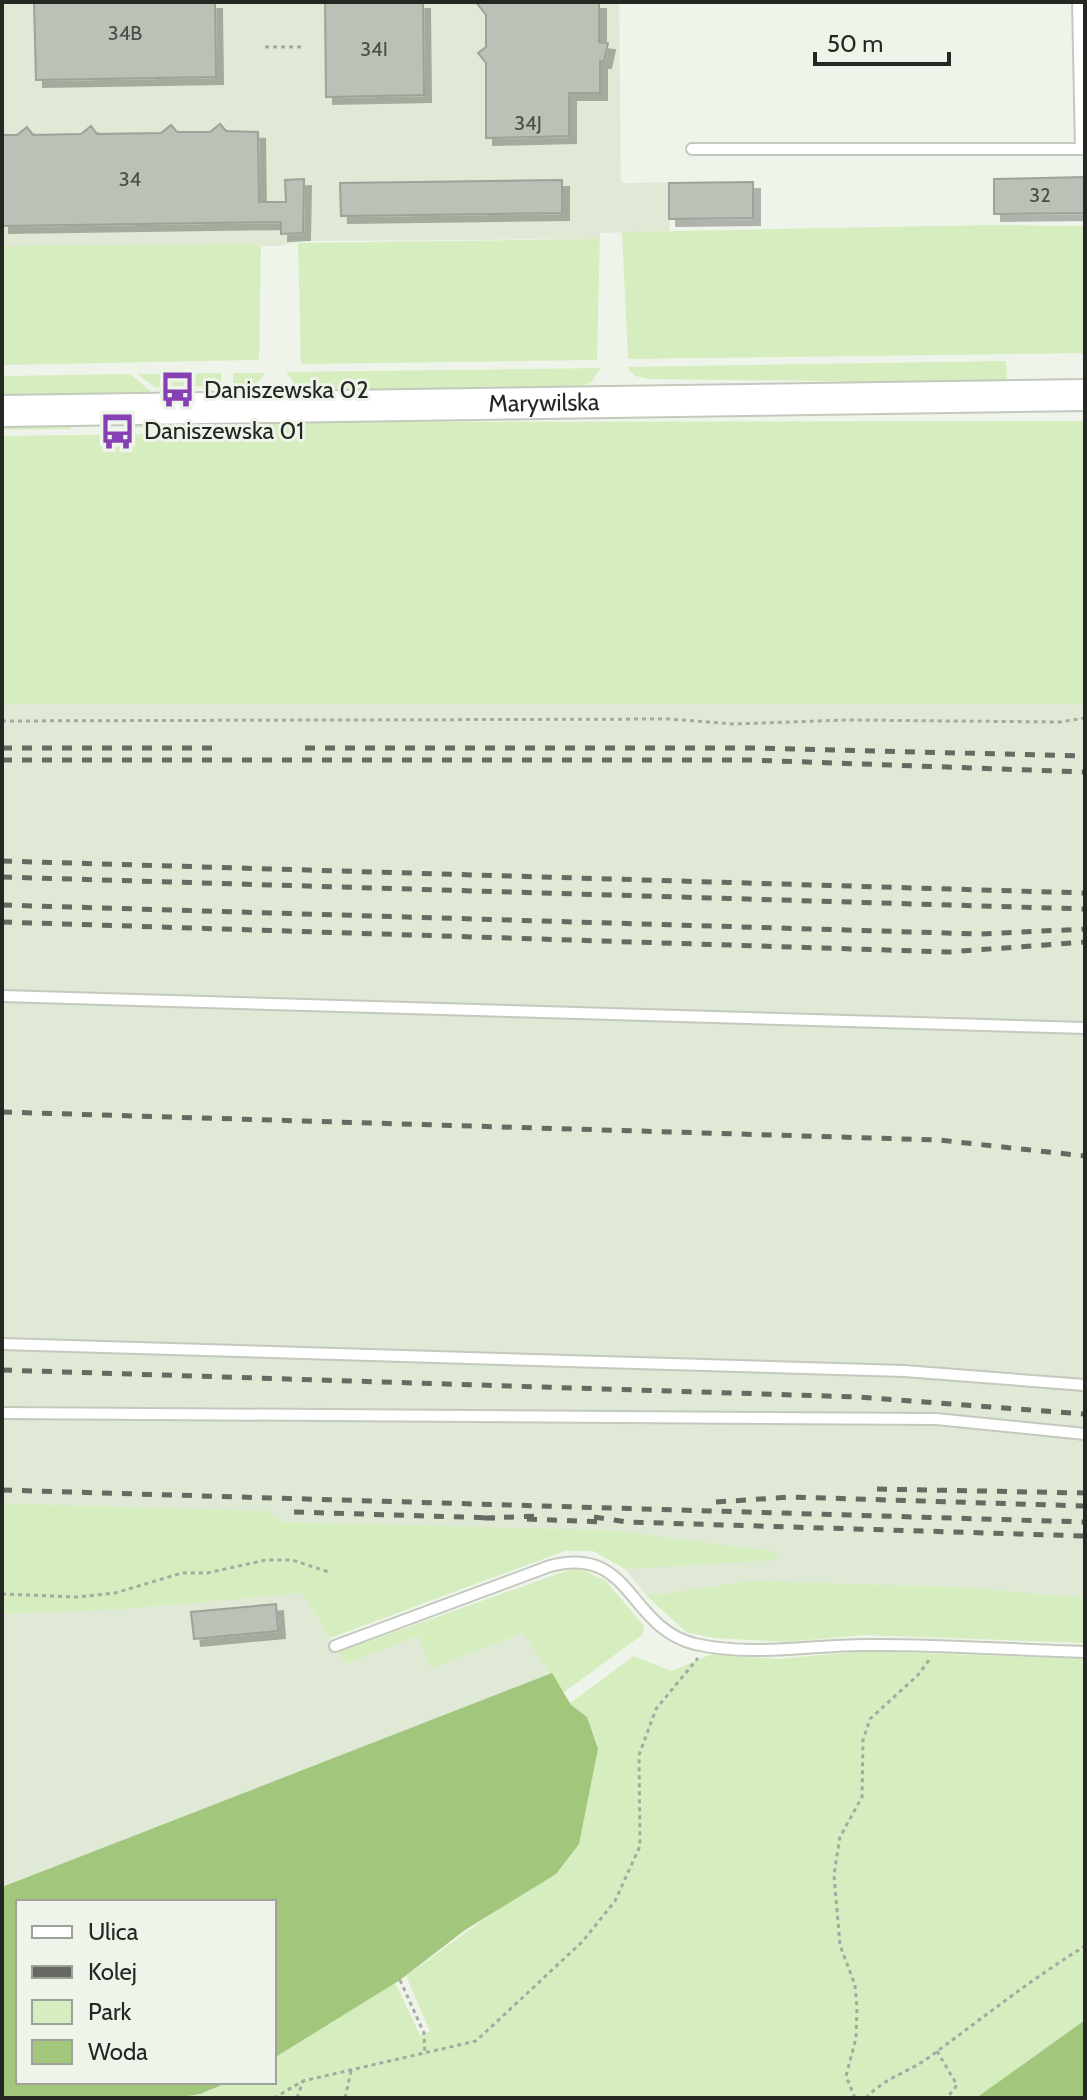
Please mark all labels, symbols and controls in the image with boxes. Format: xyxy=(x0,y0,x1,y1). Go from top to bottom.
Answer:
scale bar xyxy=(815,16,949,66)
house number: 34B xyxy=(108,21,142,45)
text: 50 m xyxy=(827,29,883,58)
house number: 34I xyxy=(360,37,388,61)
house number: 34J xyxy=(514,111,542,135)
house number: 34 xyxy=(119,167,142,191)
house number: 32 xyxy=(1029,183,1051,207)
bus stop icon: Daniszewska 02 xyxy=(159,371,197,409)
place label: Daniszewska 02 xyxy=(204,375,369,404)
street label: Marywilska xyxy=(488,387,600,418)
bus stop icon: Daniszewska 01 xyxy=(99,412,137,450)
place label: Daniszewska 01 xyxy=(144,416,304,445)
legend xyxy=(16,1900,276,2084)
text: Ulica xyxy=(88,1917,139,1946)
text: Kolej xyxy=(88,1957,137,1986)
text: Park xyxy=(88,1997,131,2026)
text: Woda xyxy=(88,2037,148,2066)

